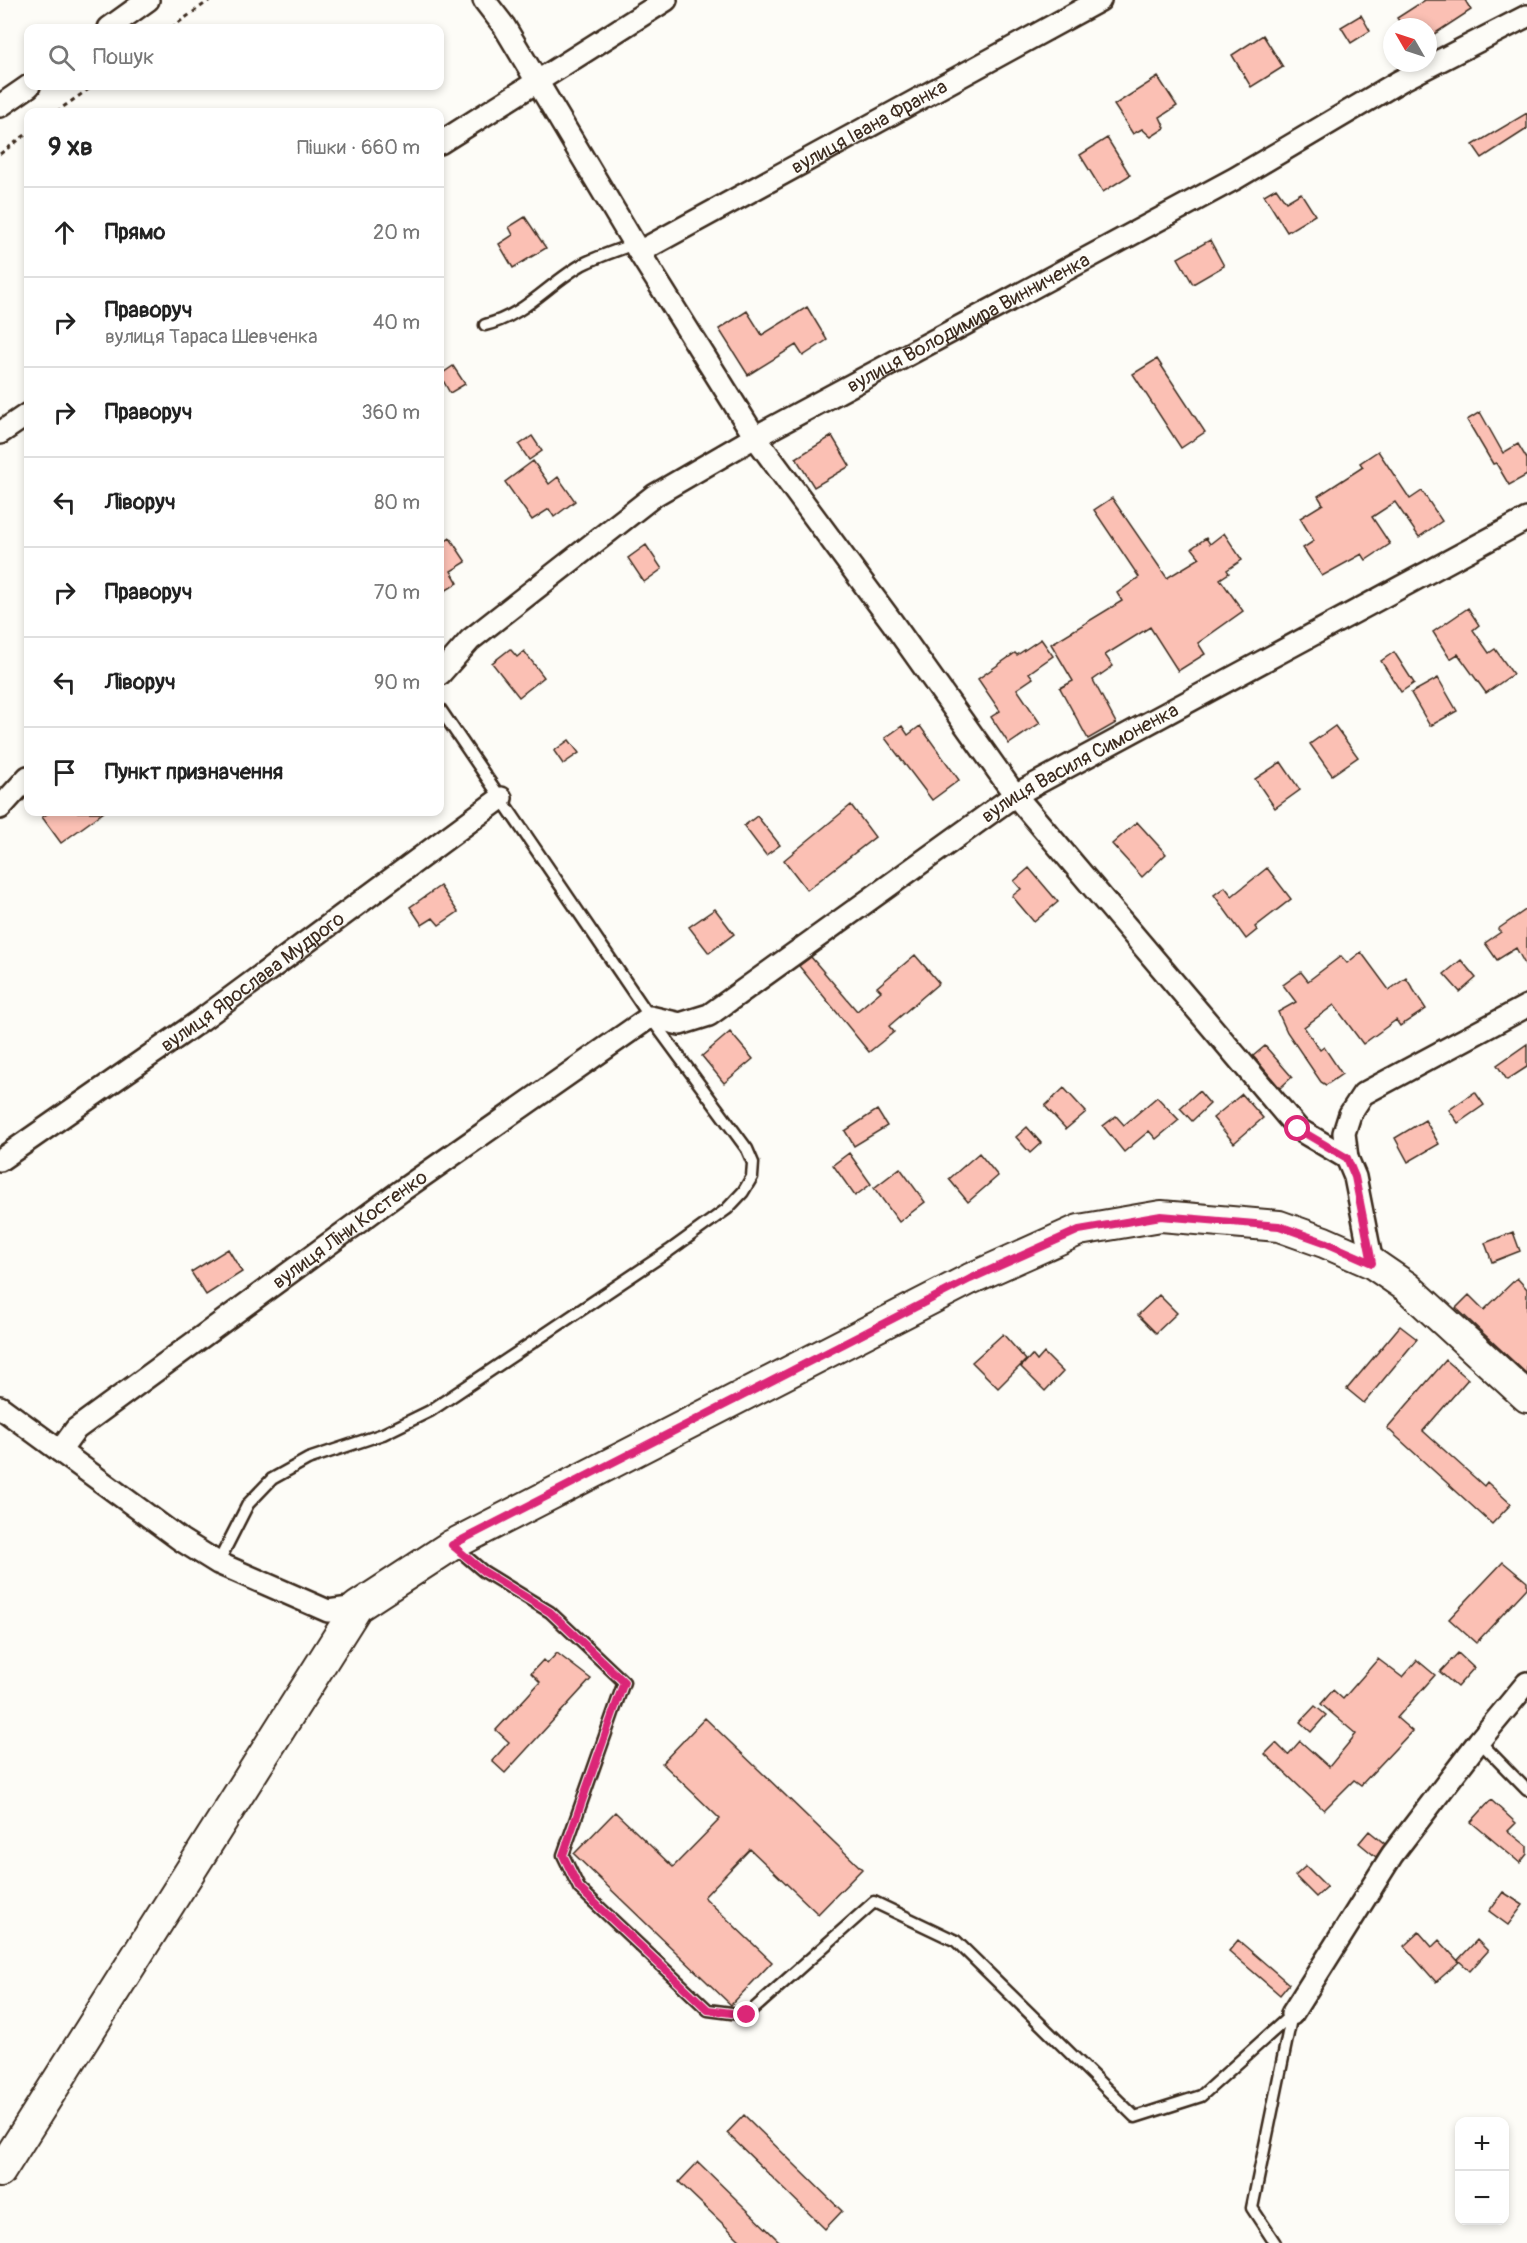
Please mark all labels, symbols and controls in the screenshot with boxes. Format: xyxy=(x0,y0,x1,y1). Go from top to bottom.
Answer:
north arrow xyxy=(1383,18,1437,72)
search box xyxy=(24,24,444,90)
icon: search xyxy=(45,41,78,74)
text: Пошук xyxy=(93,43,154,71)
street label: вулиця Івана Франка xyxy=(786,74,951,179)
text: 9 хв xyxy=(48,131,93,163)
text: Пішки · 660 m xyxy=(297,135,420,160)
icon: ahead xyxy=(48,216,81,249)
text: Прямо xyxy=(105,218,165,246)
text: 20 m xyxy=(373,220,420,245)
street label: вулиця Володимира Винниченка xyxy=(842,247,1094,398)
text: Праворуч xyxy=(105,296,192,324)
icon: right xyxy=(48,306,81,339)
text: 40 m xyxy=(373,310,420,335)
text: вулиця Тараса Шевченка xyxy=(105,324,318,349)
icon: right xyxy=(48,396,81,429)
text: Праворуч xyxy=(105,398,192,426)
text: 360 m xyxy=(361,400,420,425)
icon: left xyxy=(48,486,81,519)
text: Ліворуч xyxy=(105,488,176,516)
text: 80 m xyxy=(374,490,420,515)
icon: right xyxy=(48,576,81,609)
text: Праворуч xyxy=(105,578,192,606)
text: 70 m xyxy=(374,580,420,605)
icon: left xyxy=(48,666,81,699)
text: Ліворуч xyxy=(105,668,176,696)
text: 90 m xyxy=(374,670,420,695)
street label: вулиця Василя Симоненка xyxy=(976,697,1183,828)
icon: arrive xyxy=(48,756,81,789)
text: Пункт призначення xyxy=(105,758,283,786)
street label: вулиця Ярослава Мудрого xyxy=(155,906,349,1057)
route start xyxy=(1284,1115,1310,1141)
street label: вулиця Ліни Костенко xyxy=(267,1164,432,1294)
route end xyxy=(733,2001,759,2027)
map controls xyxy=(1455,2117,1509,2225)
button: + xyxy=(1455,2117,1509,2171)
button: − xyxy=(1455,2171,1509,2225)

